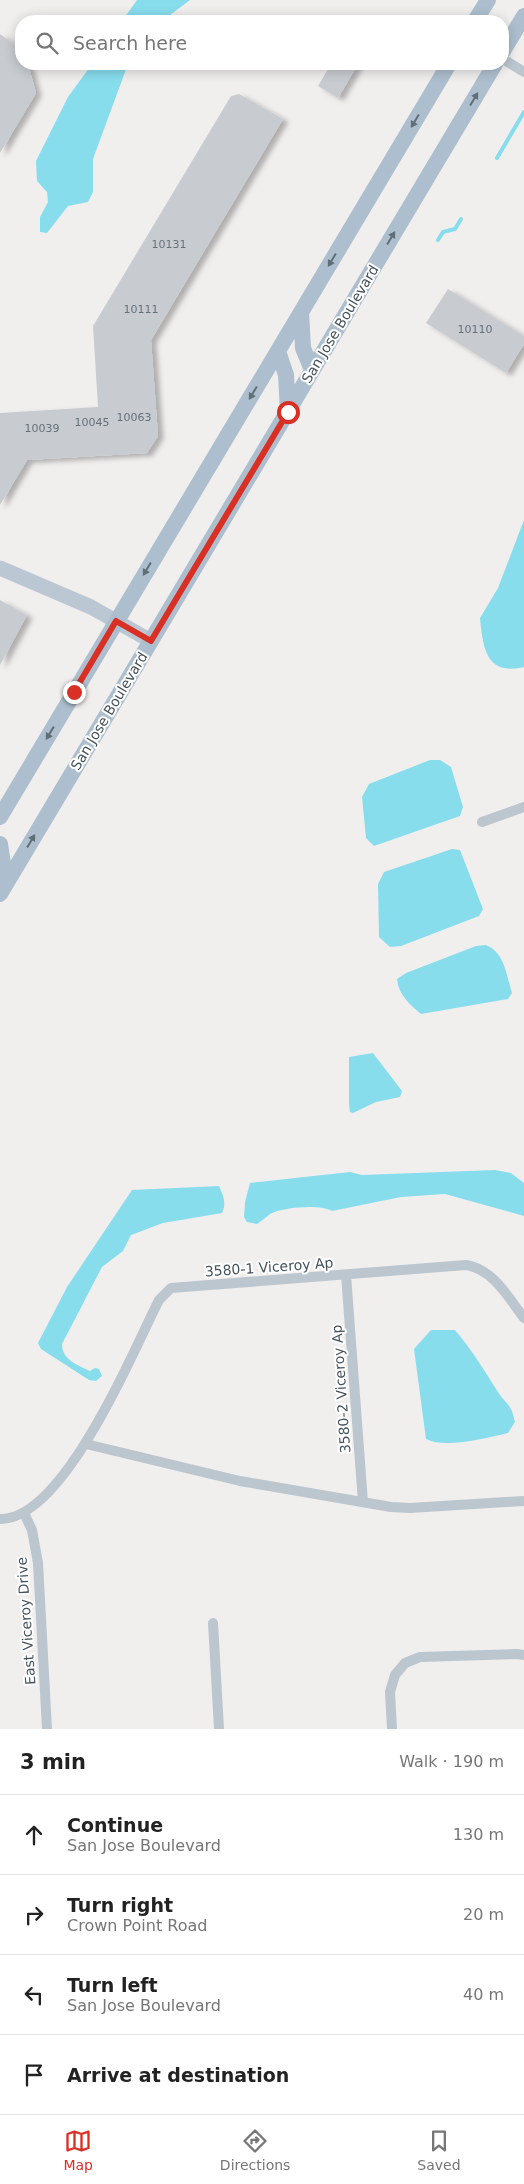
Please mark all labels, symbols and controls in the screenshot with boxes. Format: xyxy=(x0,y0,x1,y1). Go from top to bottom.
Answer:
search box xyxy=(15,15,509,70)
icon: search xyxy=(33,29,61,57)
text: Search here xyxy=(73,32,187,54)
one-way arrow xyxy=(470,92,479,105)
one-way arrow xyxy=(411,114,420,127)
one-way arrow xyxy=(386,232,395,245)
house number: 10131 xyxy=(152,238,187,251)
one-way arrow xyxy=(327,254,336,267)
street label: San Jose Boulevard xyxy=(298,262,382,386)
house number: 10111 xyxy=(124,303,159,316)
house number: 10110 xyxy=(458,323,493,336)
one-way arrow xyxy=(248,386,257,399)
route start xyxy=(277,401,300,424)
house number: 10063 xyxy=(117,411,152,424)
house number: 10045 xyxy=(75,416,110,429)
house number: 10039 xyxy=(25,422,60,435)
one-way arrow xyxy=(143,563,152,576)
street label: San Jose Boulevard xyxy=(67,649,151,773)
route end xyxy=(63,681,86,704)
one-way arrow xyxy=(45,727,54,740)
one-way arrow xyxy=(27,835,36,848)
street label: 3580-1 Viceroy Ap xyxy=(204,1255,334,1279)
street label: 3580-2 Viceroy Ap xyxy=(329,1324,353,1454)
street label: East Viceroy Drive xyxy=(14,1556,38,1686)
text: 3 min xyxy=(20,1750,86,1774)
text: Walk · 190 m xyxy=(399,1752,504,1771)
text: Continue xyxy=(67,1814,163,1836)
icon: ahead xyxy=(20,1821,48,1849)
text: 130 m xyxy=(453,1825,504,1844)
text: San Jose Boulevard xyxy=(67,1836,221,1855)
text: Turn right xyxy=(67,1894,173,1916)
icon: right xyxy=(20,1901,48,1929)
text: 20 m xyxy=(463,1905,504,1924)
text: Crown Point Road xyxy=(67,1916,207,1935)
text: Turn left xyxy=(67,1974,158,1996)
icon: left xyxy=(20,1981,48,2009)
text: 40 m xyxy=(463,1985,504,2004)
text: San Jose Boulevard xyxy=(67,1996,221,2015)
icon: arrive xyxy=(20,2061,48,2089)
text: Arrive at destination xyxy=(67,2064,289,2086)
tab: Map xyxy=(63,2127,93,2173)
tab: Directions xyxy=(220,2127,290,2173)
tab: Saved xyxy=(417,2127,461,2173)

